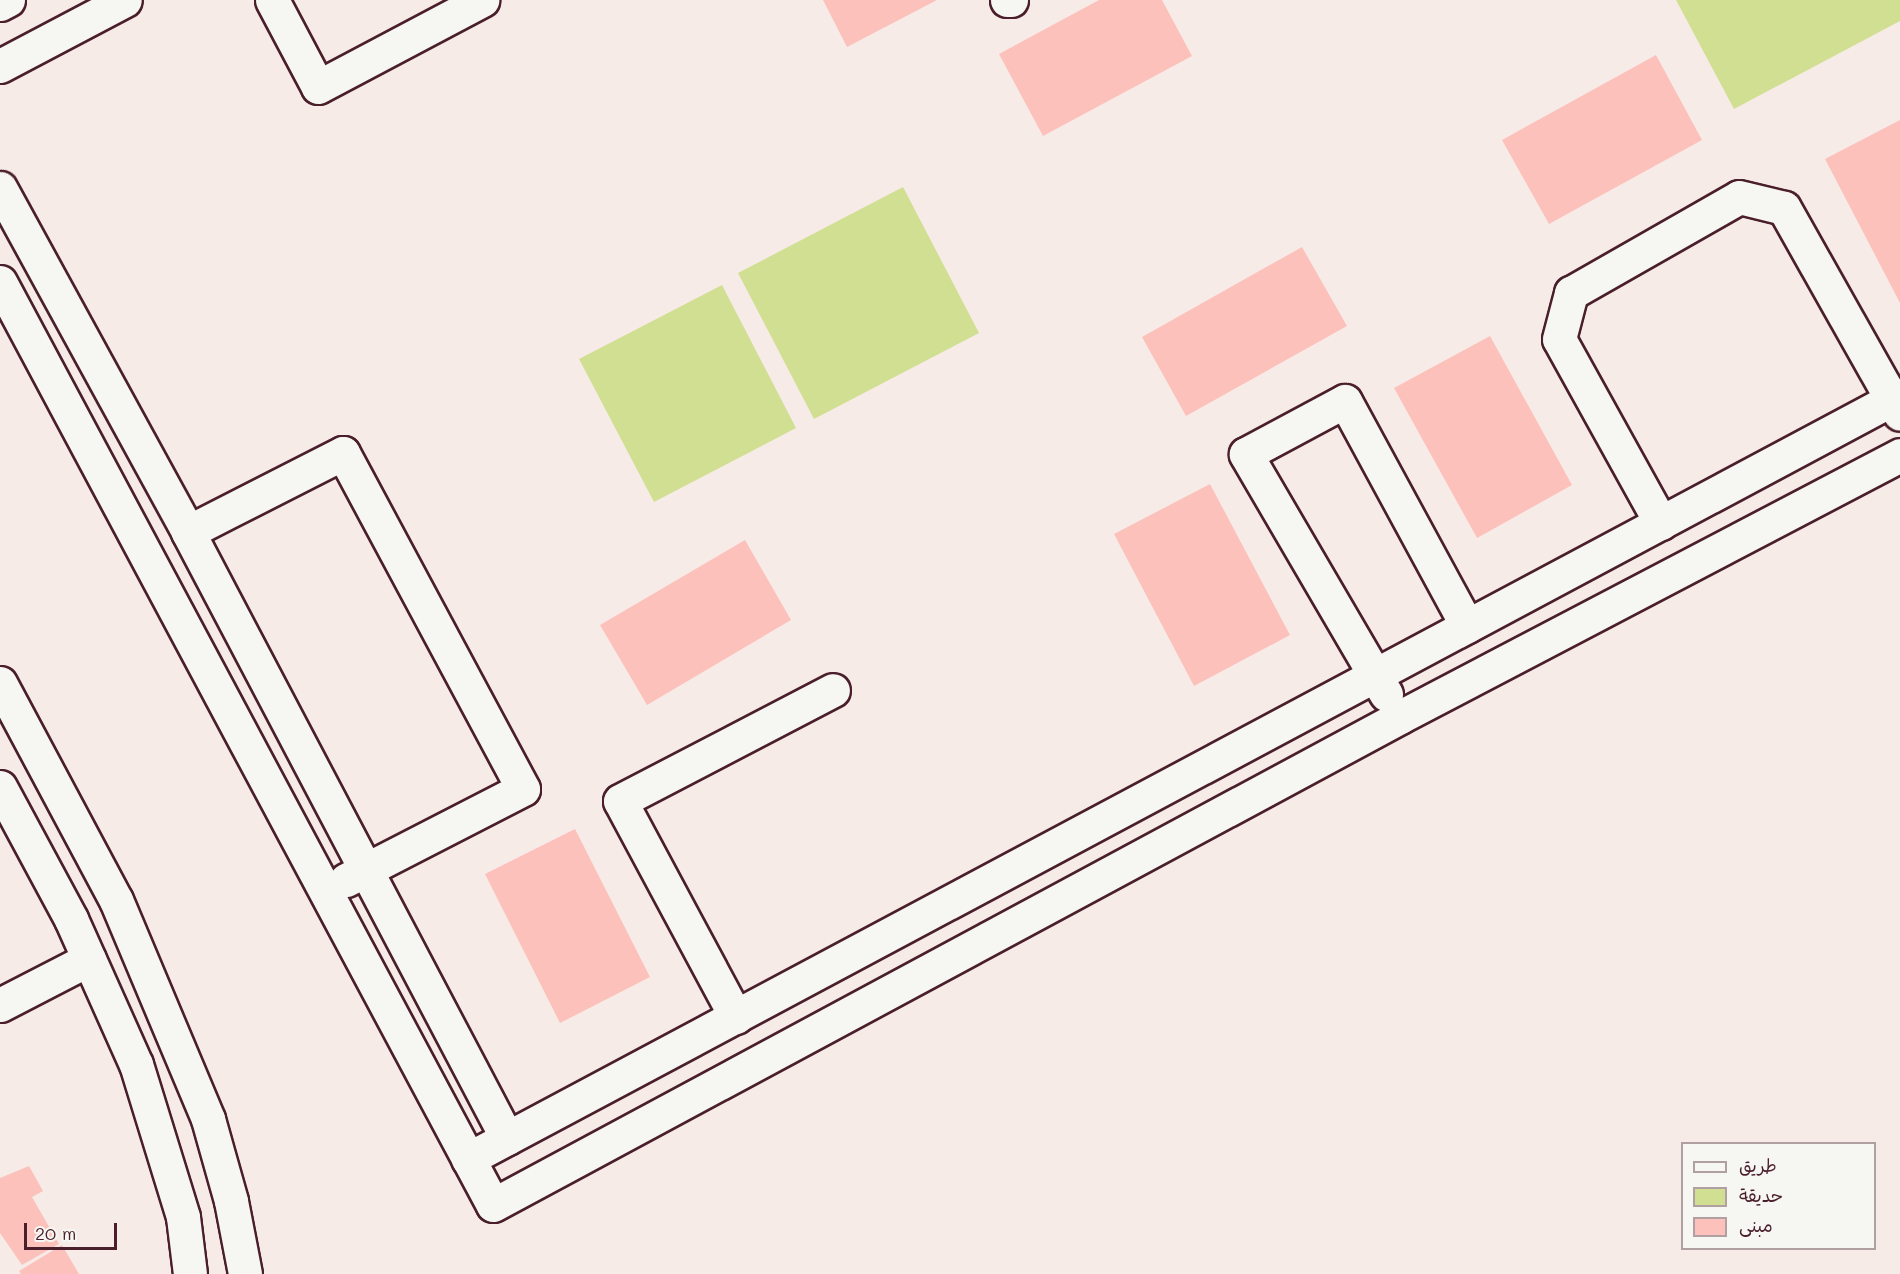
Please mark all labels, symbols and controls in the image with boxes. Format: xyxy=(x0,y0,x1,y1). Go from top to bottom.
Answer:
legend xyxy=(1681,1142,1876,1250)
text: طريق xyxy=(1739,1153,1777,1177)
text: حديقة xyxy=(1739,1183,1783,1207)
scale bar xyxy=(27,1211,120,1249)
text: مبنى xyxy=(1739,1213,1773,1237)
text: 20 m xyxy=(35,1221,76,1245)

